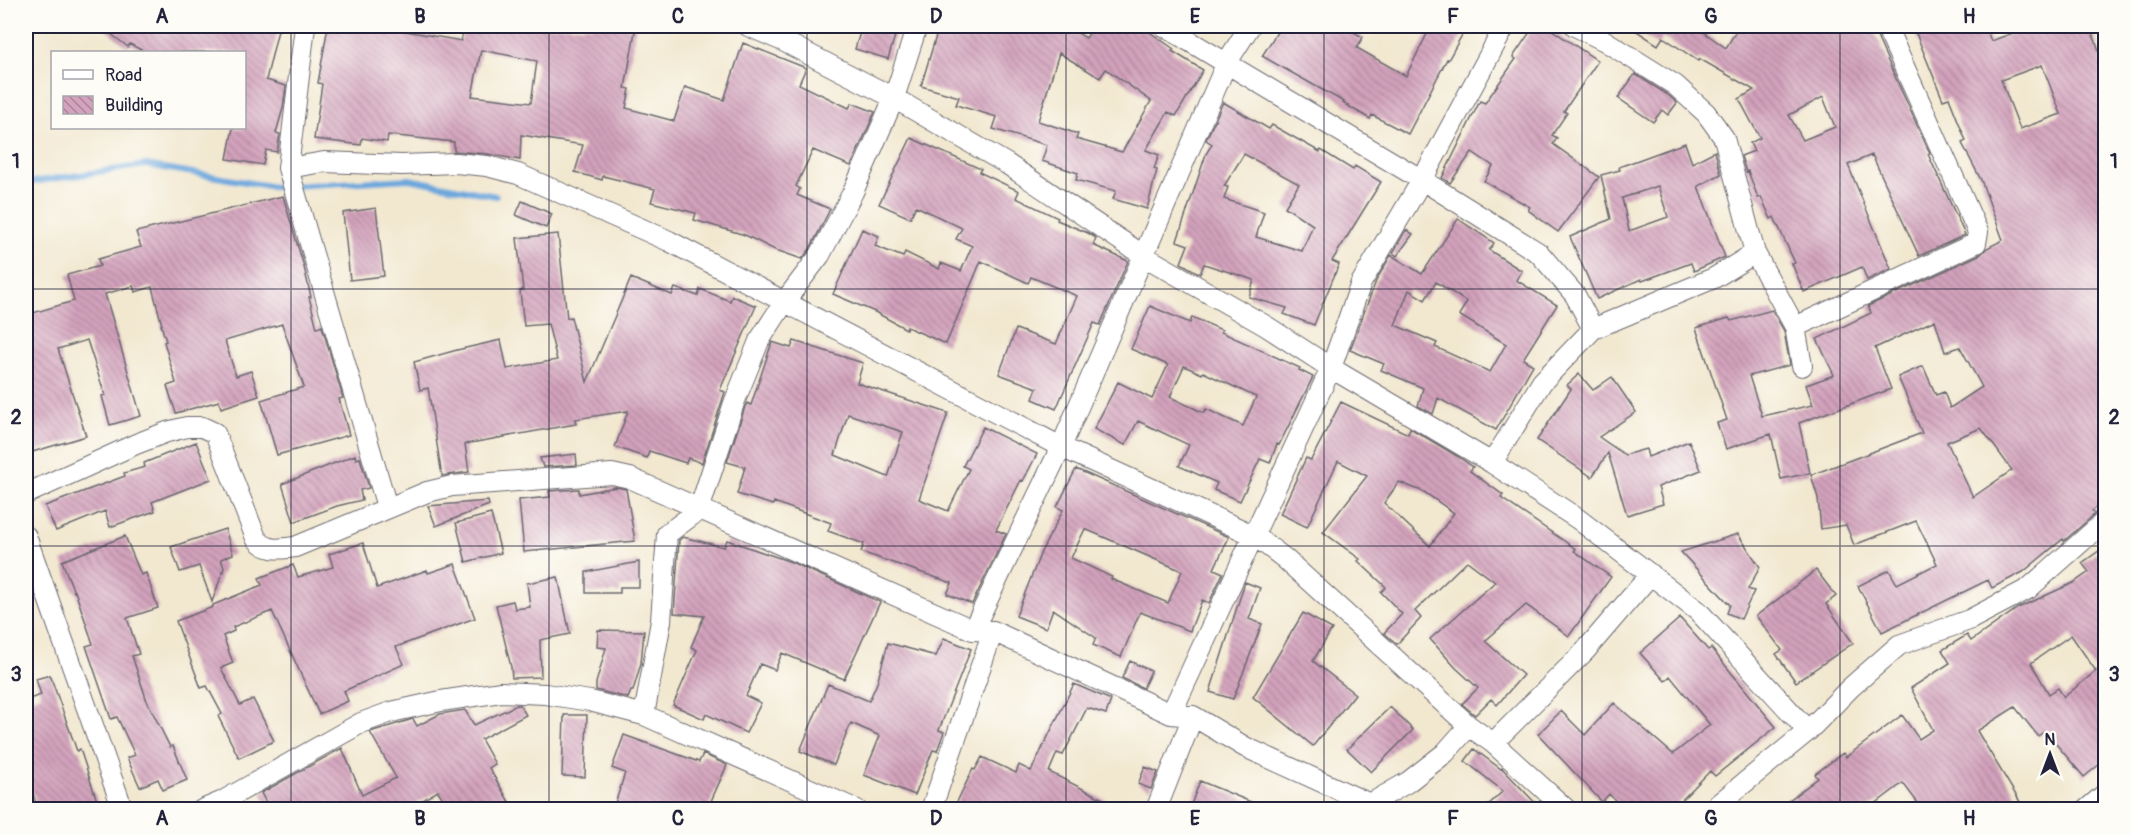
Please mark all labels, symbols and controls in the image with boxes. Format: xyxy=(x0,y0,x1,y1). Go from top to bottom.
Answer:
text: A xyxy=(156,4,169,29)
text: B xyxy=(414,4,426,29)
text: C xyxy=(672,4,684,29)
text: D xyxy=(930,4,943,29)
text: E xyxy=(1190,4,1201,29)
text: F xyxy=(1447,4,1459,29)
text: G xyxy=(1704,4,1718,29)
text: H xyxy=(1963,4,1976,29)
legend xyxy=(51,51,246,129)
text: Road xyxy=(105,64,142,87)
text: Building xyxy=(105,94,163,117)
text: 1 xyxy=(12,149,20,174)
text: 1 xyxy=(2110,149,2118,174)
text: 2 xyxy=(10,405,22,430)
text: 2 xyxy=(2108,405,2120,430)
text: 3 xyxy=(10,662,22,687)
text: 3 xyxy=(2108,662,2120,687)
north arrow xyxy=(2020,724,2080,784)
text: N xyxy=(2045,730,2056,750)
text: A xyxy=(156,806,169,831)
text: B xyxy=(414,806,426,831)
text: C xyxy=(672,806,684,831)
text: D xyxy=(930,806,943,831)
text: E xyxy=(1190,806,1201,831)
text: F xyxy=(1447,806,1459,831)
text: G xyxy=(1704,806,1718,831)
text: H xyxy=(1963,806,1976,831)

